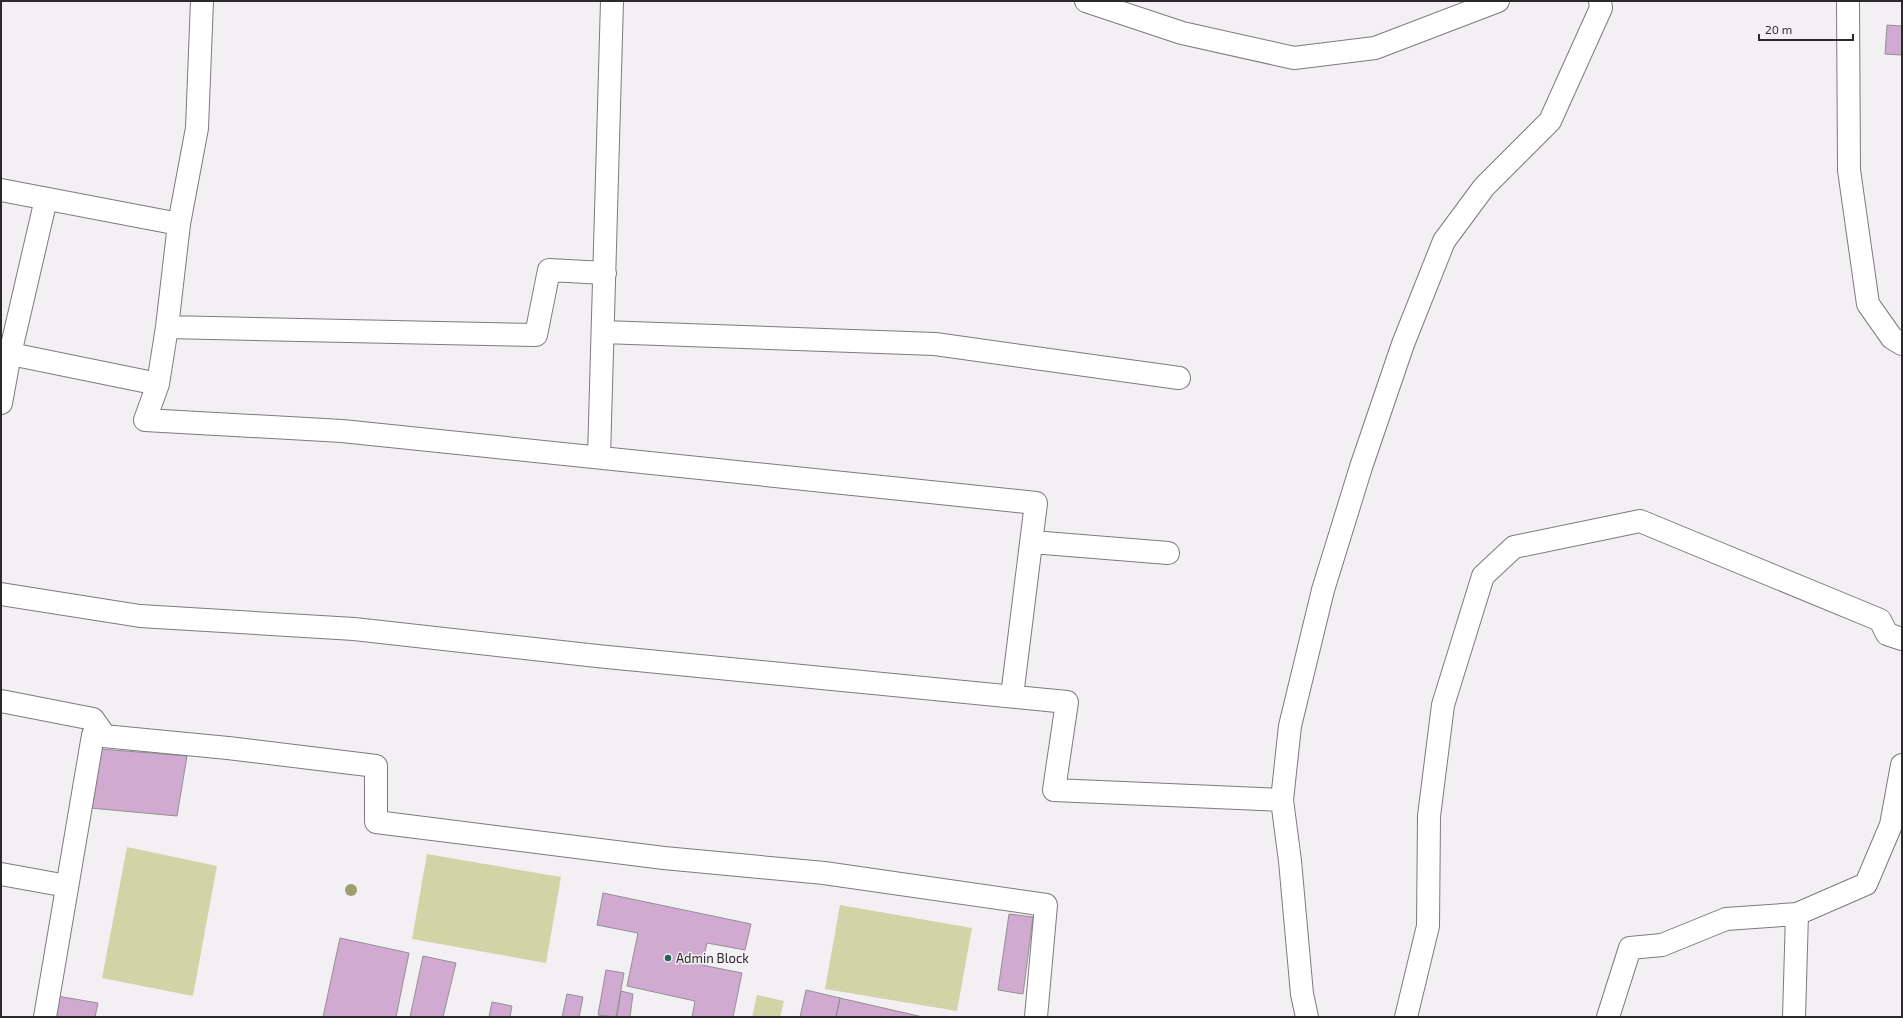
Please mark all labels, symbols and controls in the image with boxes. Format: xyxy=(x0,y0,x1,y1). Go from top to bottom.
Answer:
scale bar xyxy=(1759,16,1853,42)
text: 20 m xyxy=(1765,22,1792,36)
place label: Admin Block xyxy=(676,950,749,966)
marker: Admin Block xyxy=(663,953,673,963)

